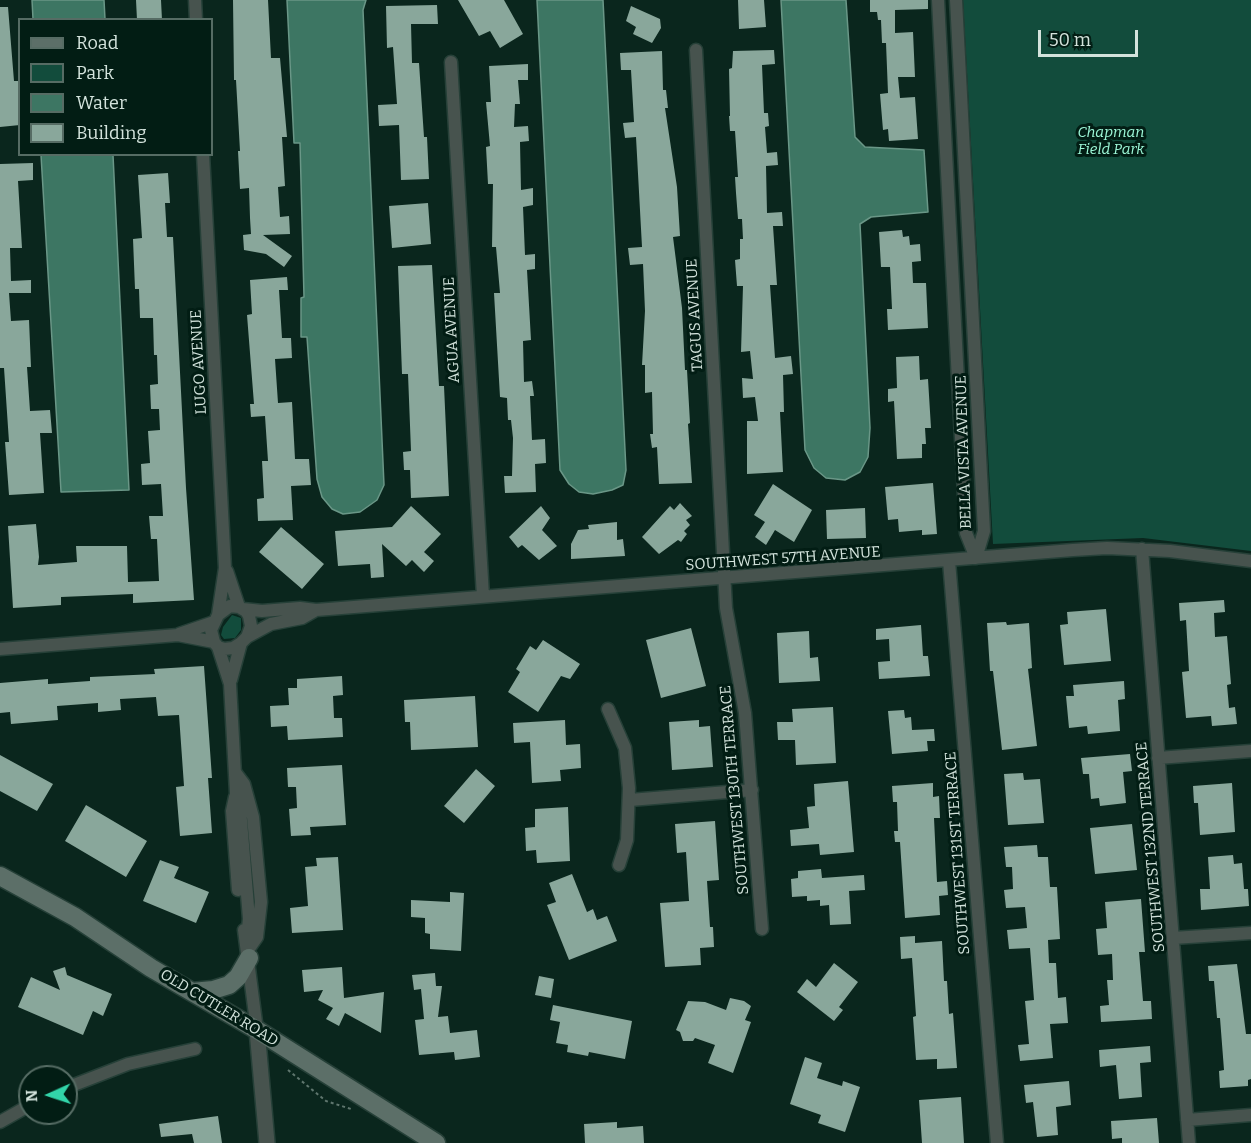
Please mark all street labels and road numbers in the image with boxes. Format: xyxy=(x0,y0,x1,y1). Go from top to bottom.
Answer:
street label: TAGUS AVENUE xyxy=(683,258,707,372)
street label: AGUA AVENUE xyxy=(440,277,464,383)
street label: LUGO AVENUE xyxy=(187,309,211,415)
street label: BELLA VISTA AVENUE xyxy=(952,375,976,529)
street label: SOUTHWEST 57TH AVENUE xyxy=(685,543,881,575)
street label: SOUTHWEST 130TH TERRACE xyxy=(717,685,753,895)
street label: SOUTHWEST 132ND TERRACE xyxy=(1133,741,1169,953)
street label: SOUTHWEST 131ST TERRACE xyxy=(942,751,974,955)
street label: OLD CUTLER ROAD xyxy=(157,966,281,1050)

